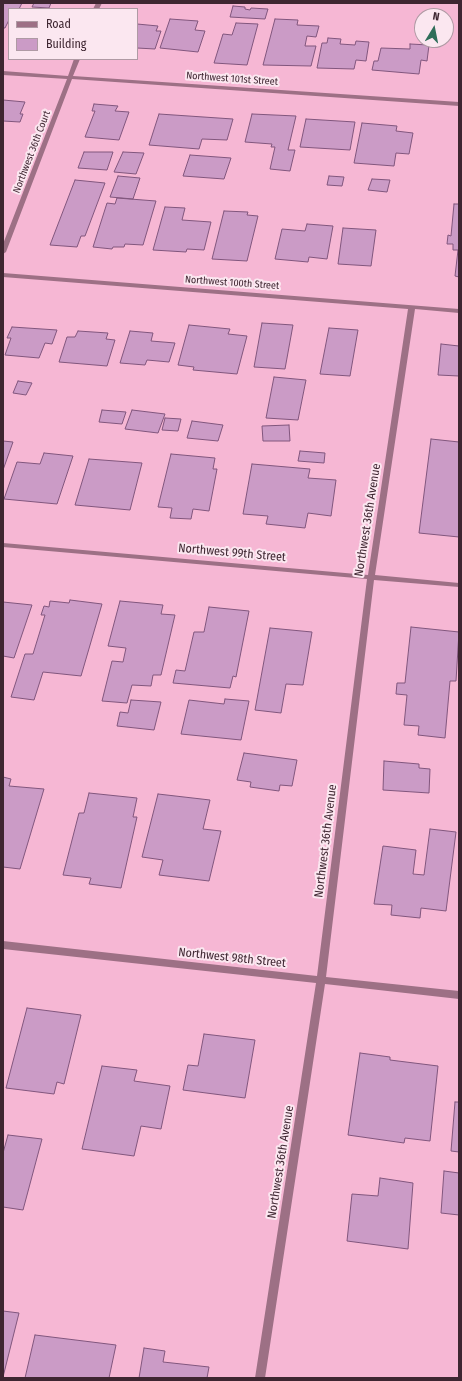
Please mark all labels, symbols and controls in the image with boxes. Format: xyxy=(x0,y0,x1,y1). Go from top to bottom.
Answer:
legend xyxy=(8,8,138,60)
north arrow xyxy=(414,8,454,48)
text: N xyxy=(432,10,440,24)
text: Road xyxy=(46,17,71,31)
text: Building xyxy=(46,37,86,51)
street label: Northwest 101st Street xyxy=(186,70,278,88)
street label: Northwest 36th Court xyxy=(11,109,53,195)
street label: Northwest 100th Street xyxy=(184,274,280,292)
street label: Northwest 36th Avenue xyxy=(352,462,384,578)
street label: Northwest 99th Street xyxy=(178,541,286,565)
street label: Northwest 36th Avenue xyxy=(312,783,340,899)
street label: Northwest 98th Street xyxy=(177,945,287,971)
street label: Northwest 36th Avenue xyxy=(265,1104,297,1220)

